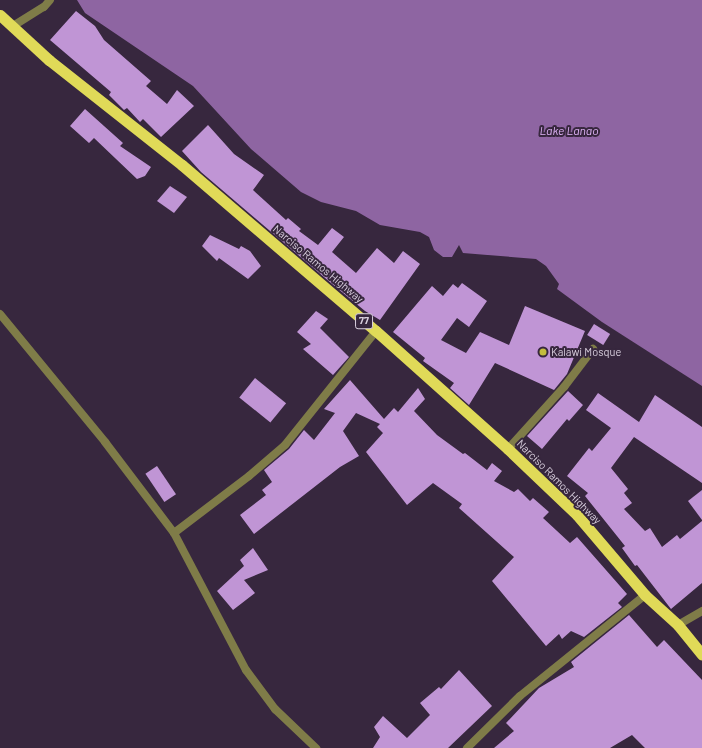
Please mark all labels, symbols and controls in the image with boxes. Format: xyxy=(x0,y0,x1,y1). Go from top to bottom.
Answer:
water label: Lake Lanao xyxy=(539,124,599,138)
street label: Narciso Ramos Highway xyxy=(270,222,366,306)
road number: 77 xyxy=(355,313,373,329)
place label: Kalawi Mosque xyxy=(551,345,621,359)
marker: Kalawi Mosque xyxy=(538,347,548,357)
street label: Narciso Ramos Highway xyxy=(514,437,604,527)

